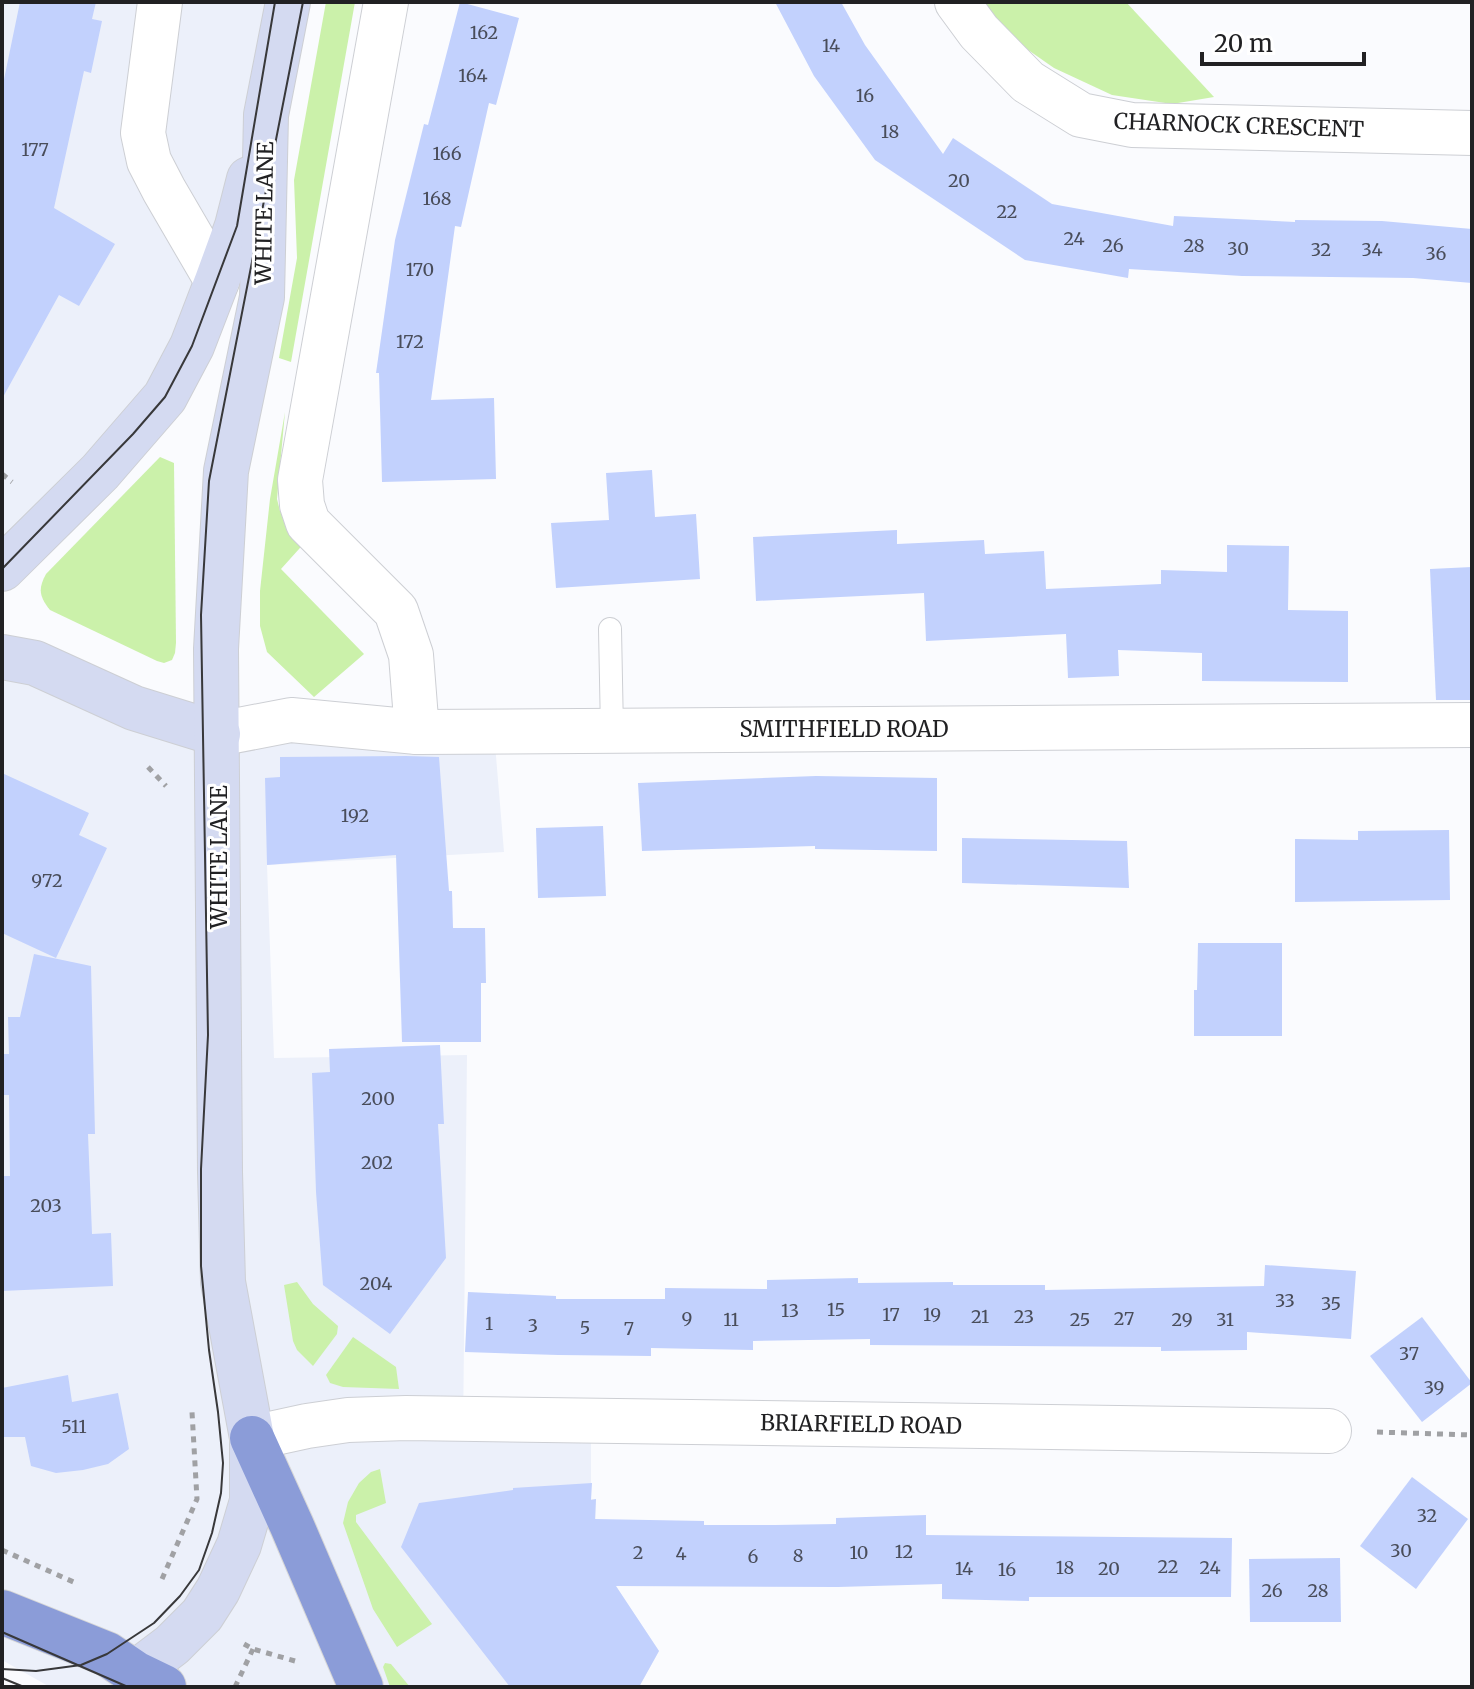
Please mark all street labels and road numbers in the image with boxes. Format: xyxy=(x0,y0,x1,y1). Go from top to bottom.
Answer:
street label: CHARNOCK CRESCENT xyxy=(1113,107,1365,143)
street label: WHITE LANE xyxy=(249,141,279,286)
street label: SMITHFIELD ROAD xyxy=(739,715,949,743)
street label: WHITE LANE xyxy=(205,785,233,930)
street label: BRIARFIELD ROAD xyxy=(760,1408,962,1440)

